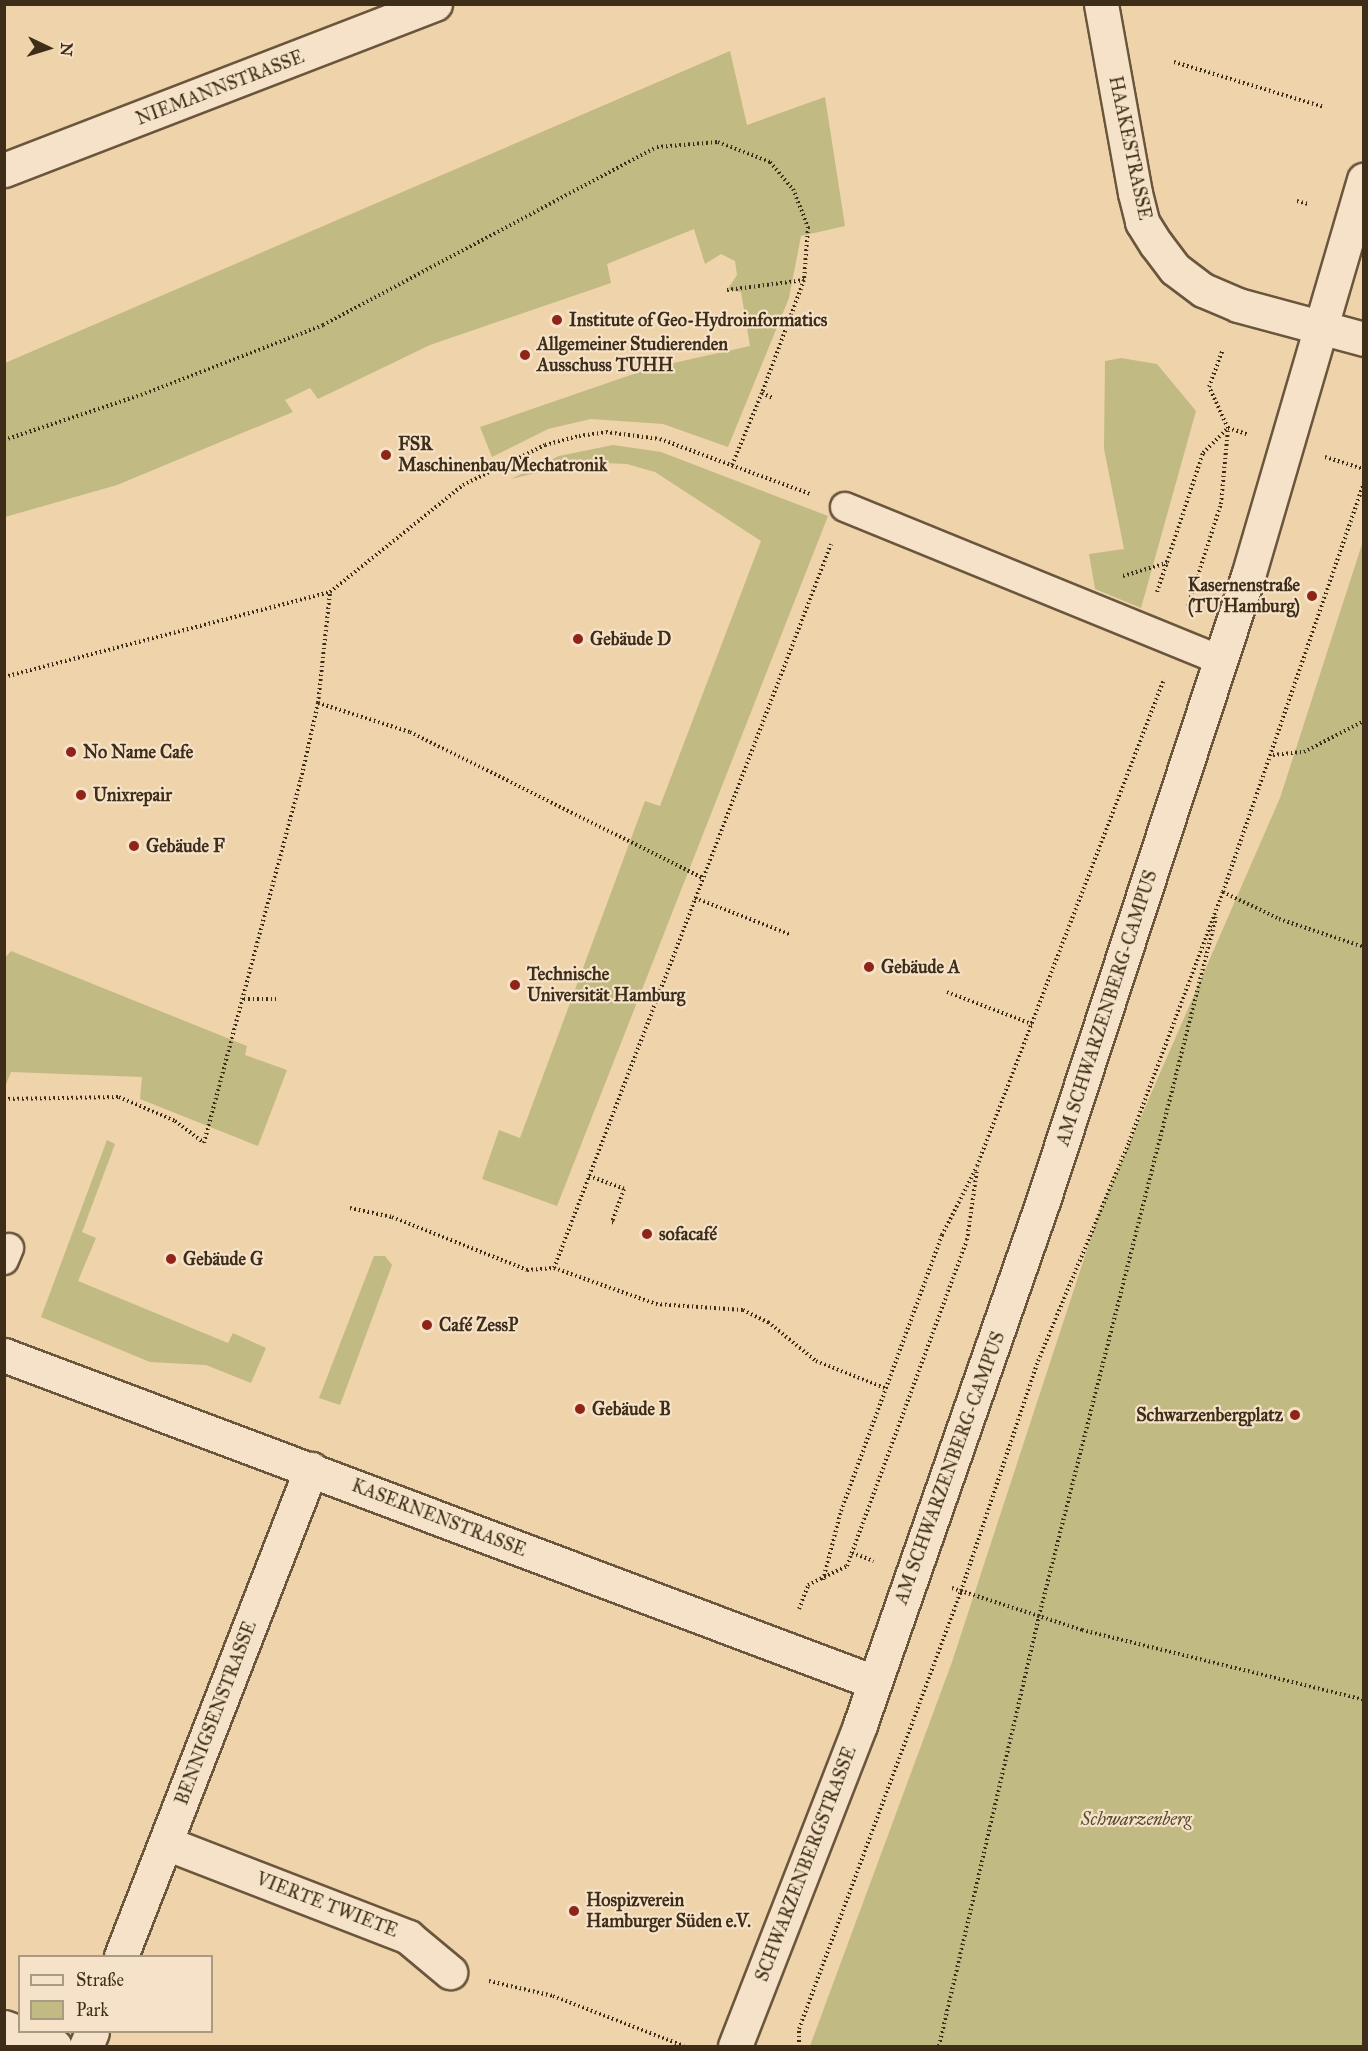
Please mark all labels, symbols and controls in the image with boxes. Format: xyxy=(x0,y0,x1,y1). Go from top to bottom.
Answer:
north arrow xyxy=(18,18,78,78)
text: N xyxy=(57,42,76,57)
street label: NIEMANNSTRASSE xyxy=(133,46,307,130)
street label: HAAKESTRASSE xyxy=(1104,74,1156,222)
place label: Institute of Geo-Hydroinformatics xyxy=(569,309,827,331)
marker: Institute of Geo-Hydroinformatics xyxy=(550,313,564,327)
place label: Allgemeiner Studierenden Ausschuss TUHH xyxy=(537,334,728,376)
marker: Allgemeiner Studierenden Ausschuss TUHH xyxy=(518,348,532,362)
place label: FSR Maschinenbau/Mechatronik xyxy=(398,434,607,476)
marker: FSR Maschinenbau/Mechatronik xyxy=(379,448,393,462)
place label: Kasernenstraße (TU Hamburg) xyxy=(1188,575,1300,618)
marker: Kasernenstraße (TU Hamburg) xyxy=(1305,589,1319,603)
place label: Gebäude D xyxy=(590,628,671,650)
marker: Gebäude D xyxy=(571,632,585,646)
place label: No Name Cafe xyxy=(83,741,193,763)
marker: No Name Cafe xyxy=(64,745,78,759)
place label: Unixrepair xyxy=(93,784,172,806)
marker: Unixrepair xyxy=(74,788,88,802)
place label: Gebäude F xyxy=(146,835,225,857)
marker: Gebäude F xyxy=(127,839,141,853)
street label: AM SCHWARZENBERG-CAMPUS xyxy=(1052,868,1162,1148)
place label: Gebäude A xyxy=(881,956,960,978)
marker: Gebäude A xyxy=(862,960,876,974)
place label: Technische Universität Hamburg xyxy=(527,964,685,1006)
marker: Technische Universität Hamburg xyxy=(508,978,522,992)
place label: sofacafé xyxy=(659,1223,717,1245)
marker: sofacafé xyxy=(640,1227,654,1241)
place label: Gebäude G xyxy=(183,1248,263,1270)
marker: Gebäude G xyxy=(164,1252,178,1266)
place label: Café ZessP xyxy=(439,1314,518,1336)
marker: Café ZessP xyxy=(420,1318,434,1332)
street label: AM SCHWARZENBERG-CAMPUS xyxy=(891,1329,1009,1607)
place label: Gebäude B xyxy=(592,1398,671,1420)
marker: Gebäude B xyxy=(573,1402,587,1416)
place label: Schwarzenbergplatz xyxy=(1136,1404,1283,1426)
marker: Schwarzenbergplatz xyxy=(1288,1408,1302,1422)
street label: KASERNENSTRASSE xyxy=(349,1475,529,1561)
street label: BENNIGSENSTRASSE xyxy=(171,1618,261,1808)
street label: SCHWARZENBERGSTRASSE xyxy=(751,1743,861,1985)
park label: Schwarzenberg xyxy=(1081,1808,1191,1830)
street label: VIERTE TWIETE xyxy=(253,1868,401,1942)
place label: Hospizverein Hamburger Süden e.V. xyxy=(586,1890,751,1932)
marker: Hospizverein Hamburger Süden e.V. xyxy=(567,1904,581,1918)
legend xyxy=(18,1955,213,2033)
text: Straße xyxy=(76,1969,124,1991)
text: Park xyxy=(76,1999,109,2021)

